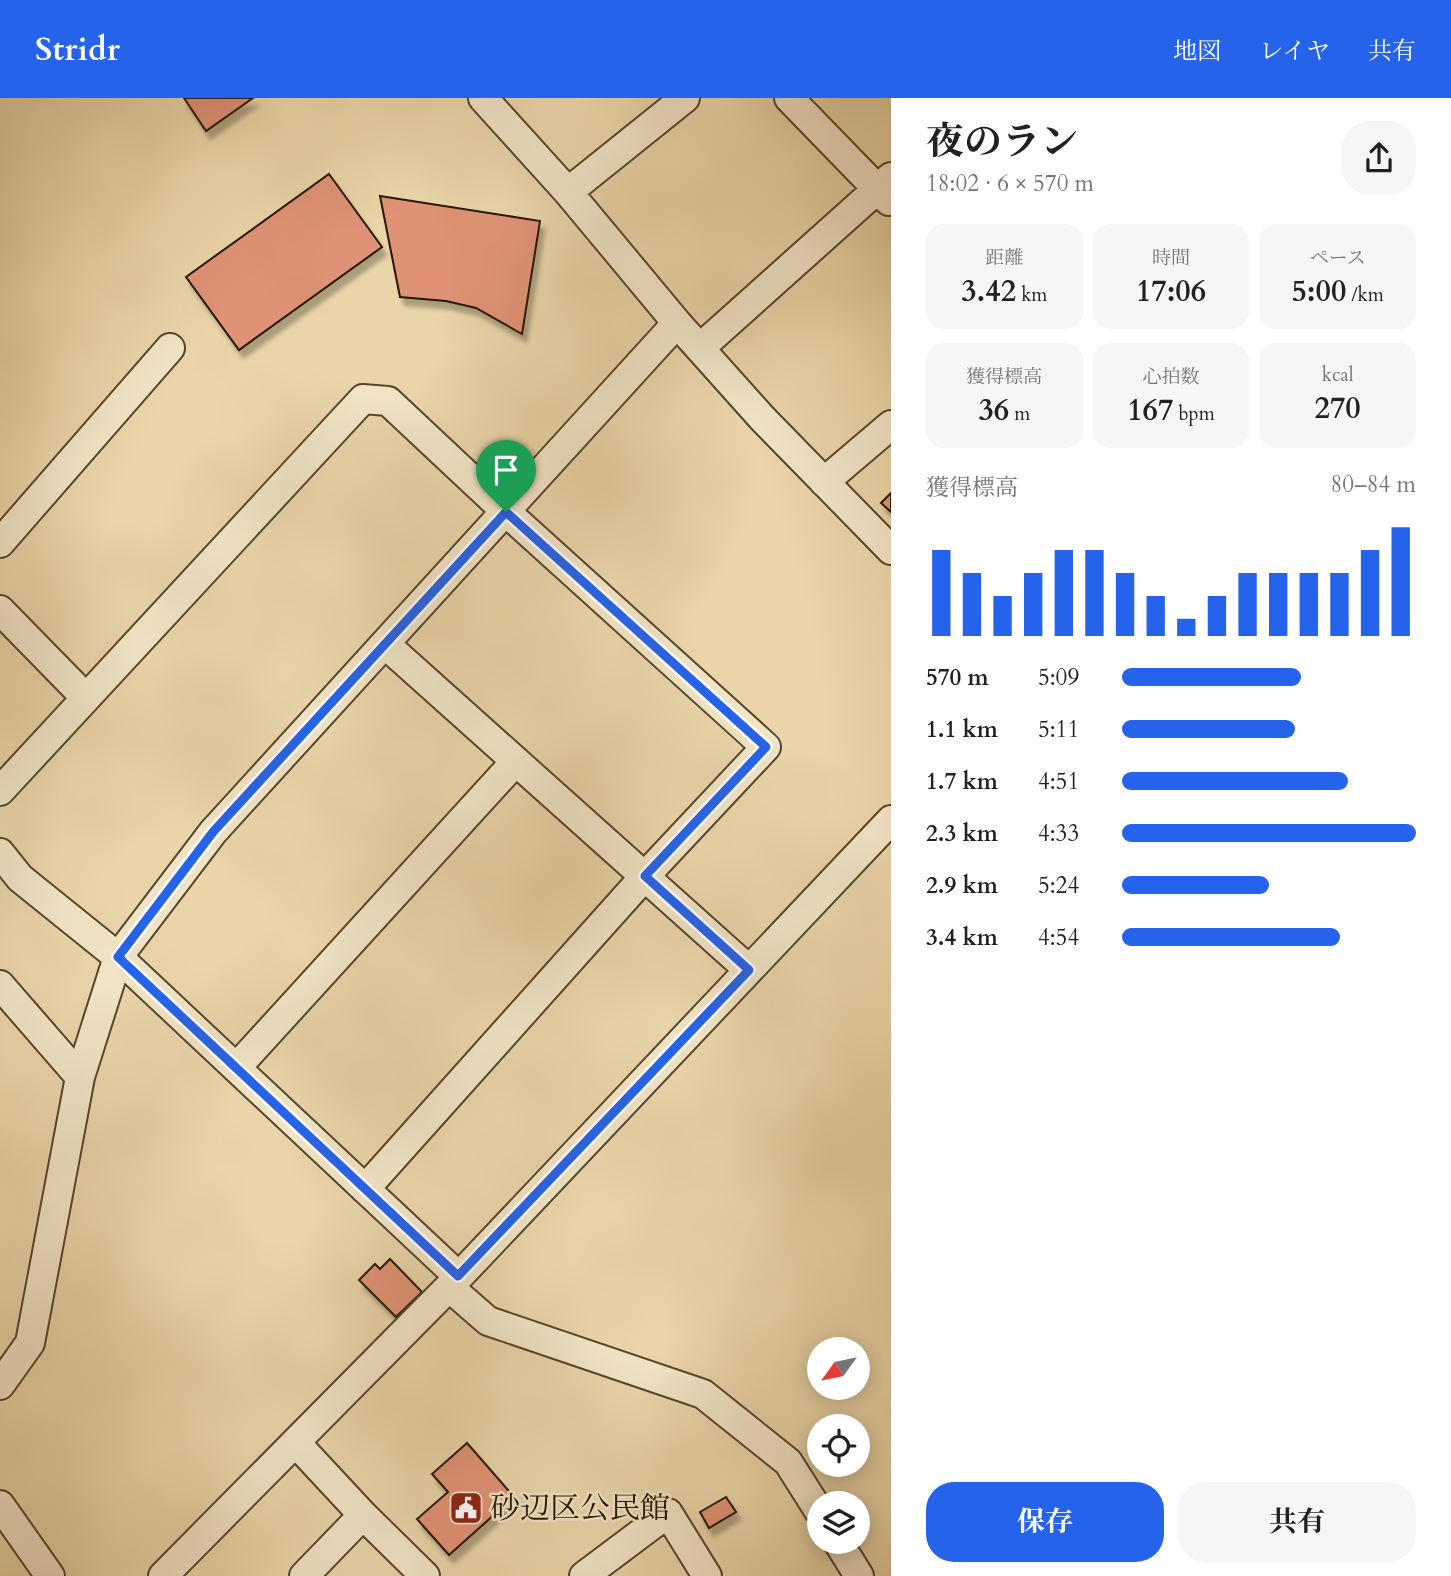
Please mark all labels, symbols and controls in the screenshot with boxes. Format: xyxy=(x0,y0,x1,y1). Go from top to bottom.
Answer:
text: Stridr xyxy=(35,27,120,72)
text: 地図 xyxy=(1173,35,1221,68)
text: レイヤ xyxy=(1259,35,1330,68)
text: 共有 xyxy=(1368,35,1416,68)
text: 夜のラン xyxy=(926,116,1078,168)
button: share xyxy=(1342,121,1416,195)
text: 18:02 · 6 × 570 m xyxy=(926,168,1094,199)
text: 距離 xyxy=(985,245,1023,271)
text: 時間 xyxy=(1152,245,1190,271)
text: ペース xyxy=(1310,245,1366,271)
text: 3.42 xyxy=(961,271,1016,312)
text: 17:06 xyxy=(1136,271,1206,312)
text: 5:00 xyxy=(1292,271,1346,312)
text: km xyxy=(1016,282,1047,308)
text: /km xyxy=(1346,282,1384,308)
text: kcal xyxy=(1322,362,1354,388)
text: 獲得標高 xyxy=(966,364,1042,390)
text: 心拍数 xyxy=(1142,364,1200,390)
text: 270 xyxy=(1315,388,1361,429)
text: 36 xyxy=(978,390,1009,431)
text: 167 xyxy=(1127,390,1173,431)
text: m xyxy=(1009,401,1030,427)
text: bpm xyxy=(1173,401,1215,427)
pin xyxy=(476,440,536,512)
icon: arrive xyxy=(487,451,525,489)
text: 80–84 m xyxy=(1331,469,1416,500)
text: 獲得標高 xyxy=(926,472,1018,503)
text: 570 m xyxy=(926,662,989,693)
text: 5:09 xyxy=(1038,662,1079,693)
text: 1.1 km xyxy=(926,714,998,745)
text: 5:11 xyxy=(1038,714,1079,745)
text: 1.7 km xyxy=(926,766,998,797)
text: 4:51 xyxy=(1038,766,1079,797)
text: 2.3 km xyxy=(926,818,998,849)
text: 4:33 xyxy=(1038,818,1079,849)
text: 2.9 km xyxy=(926,870,998,901)
text: 5:24 xyxy=(1038,870,1079,901)
text: 3.4 km xyxy=(926,922,998,953)
text: 4:54 xyxy=(1038,922,1079,953)
north arrow xyxy=(807,1337,870,1400)
map controls xyxy=(807,1337,870,1554)
button: locate xyxy=(807,1414,870,1477)
button: 保存 xyxy=(926,1482,1164,1562)
button: 共有 xyxy=(1178,1482,1416,1562)
place label: 砂辺区公民館 xyxy=(490,1488,670,1529)
public building icon: 砂辺区公民館 xyxy=(447,1489,485,1527)
button: layers xyxy=(807,1491,870,1554)

